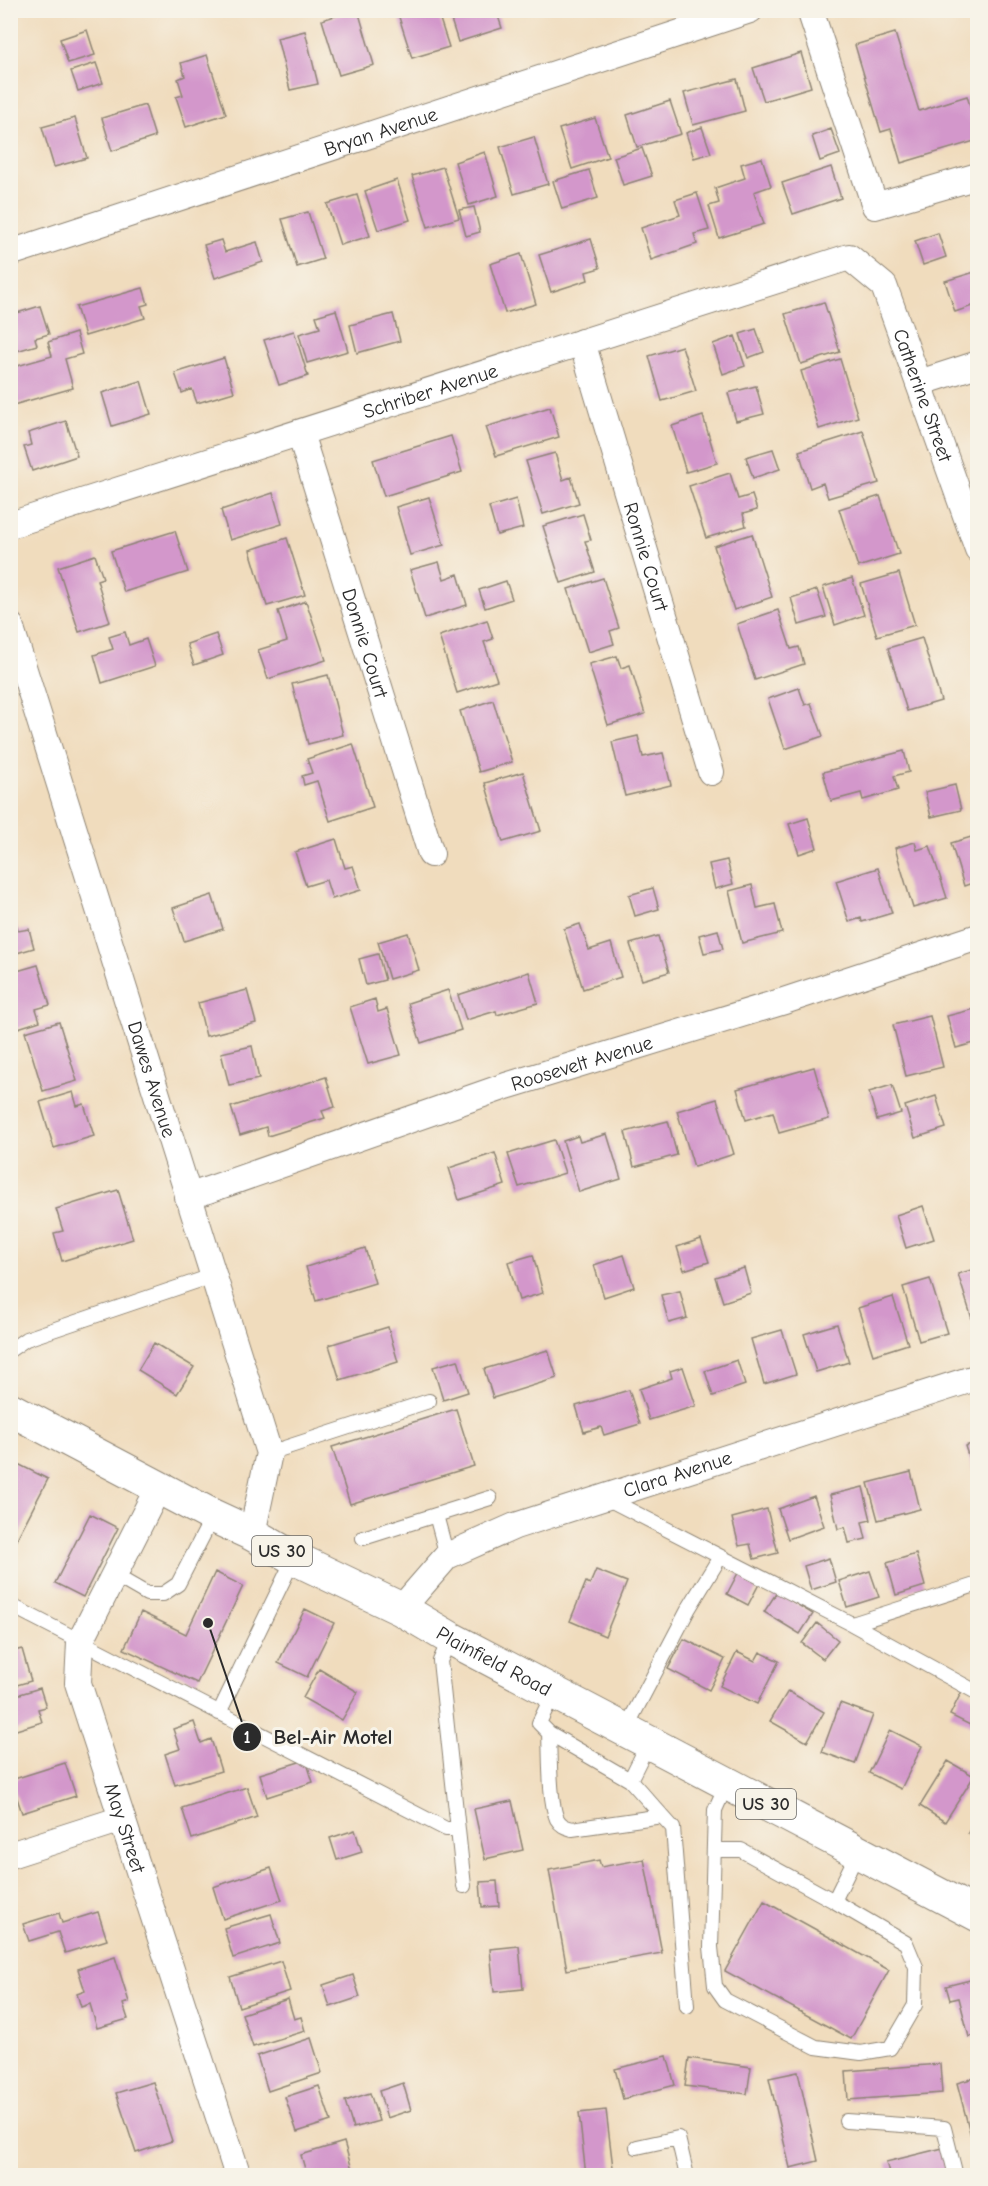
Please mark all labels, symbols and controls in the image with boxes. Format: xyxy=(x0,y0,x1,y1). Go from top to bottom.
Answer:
street label: Bryan Avenue xyxy=(321,102,440,161)
street label: Catherine Street xyxy=(889,325,958,466)
street label: Schriber Avenue xyxy=(360,359,500,423)
street label: Ronnie Court xyxy=(619,499,674,615)
street label: Donnie Court xyxy=(338,586,394,702)
street label: Dawes Avenue xyxy=(123,1018,181,1140)
street label: Roosevelt Avenue xyxy=(508,1030,655,1095)
street label: Clara Avenue xyxy=(620,1446,734,1502)
road number: US 30 xyxy=(252,1536,312,1566)
street label: Plainfield Road xyxy=(432,1621,555,1701)
callout: Bel-Air Motel xyxy=(232,1717,405,1756)
text: Bel-Air Motel xyxy=(274,1725,392,1749)
text: 1 xyxy=(243,1727,251,1748)
street label: May Street xyxy=(100,1780,151,1877)
road number: US 30 xyxy=(736,1789,796,1819)

